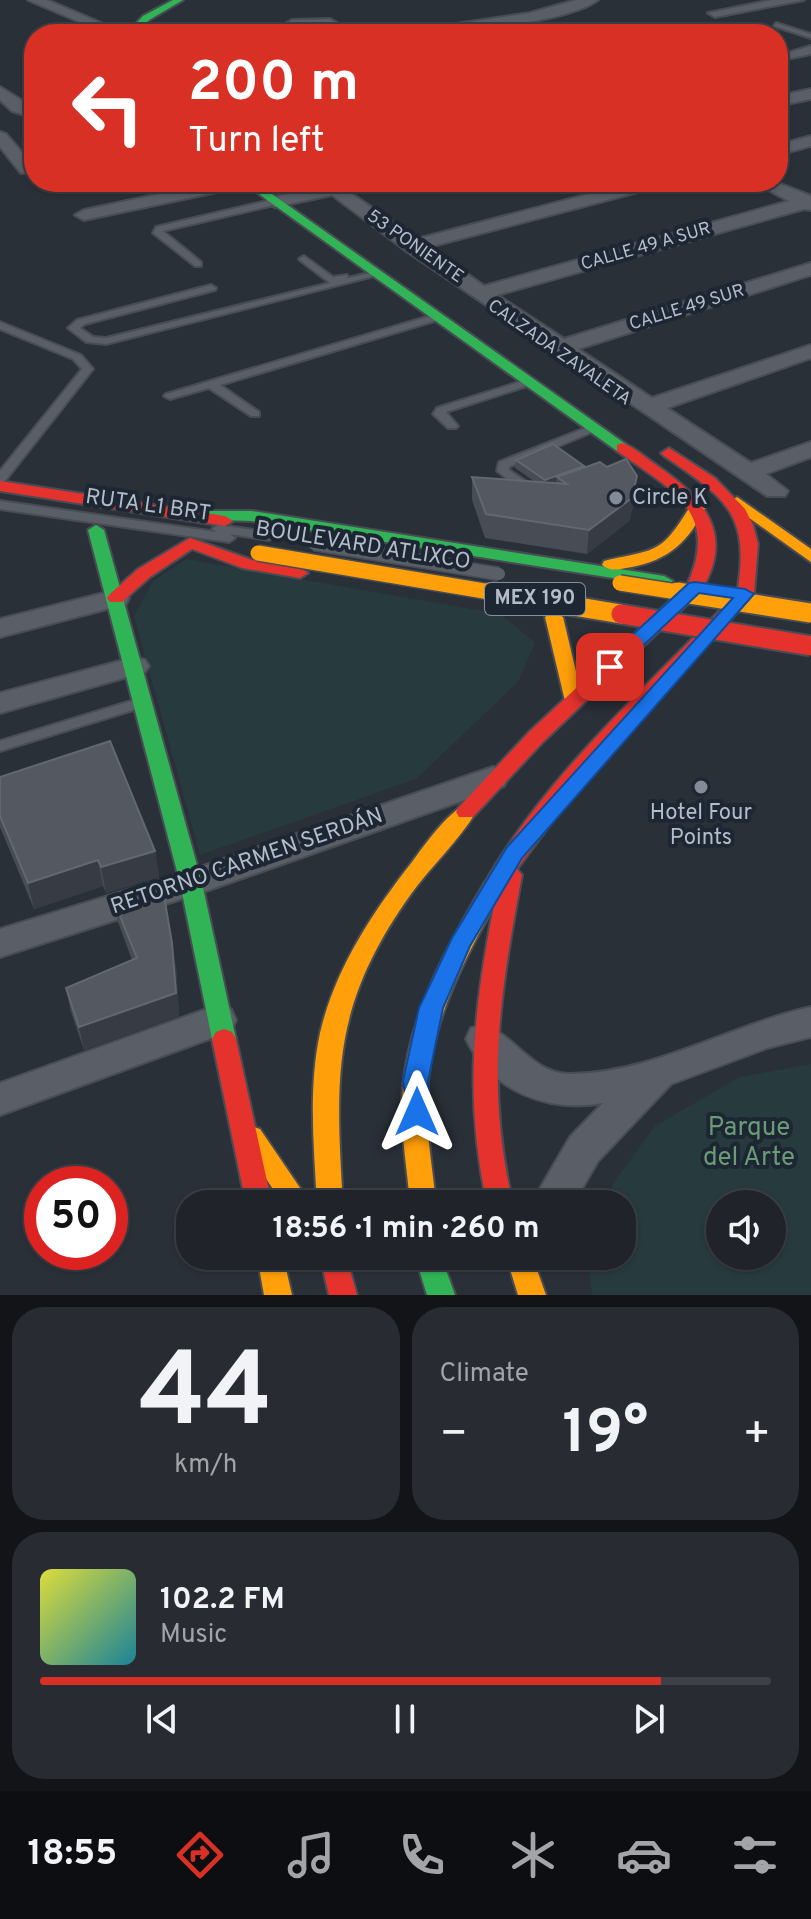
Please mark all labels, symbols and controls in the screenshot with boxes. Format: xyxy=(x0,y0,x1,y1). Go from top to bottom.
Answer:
text: 200 m xyxy=(188,50,359,120)
icon: left xyxy=(56,56,160,160)
text: Turn left xyxy=(188,119,325,165)
street label: 53 PONIENTE xyxy=(362,205,468,289)
street label: CALLE 49 A SUR xyxy=(578,217,714,277)
street label: CALLE 49 SUR xyxy=(627,280,747,336)
street label: CALZADA ZAVALETA xyxy=(483,295,635,411)
street label: RUTA L1 BRT xyxy=(84,484,212,528)
place label: Circle K xyxy=(632,485,708,512)
marker: Circle K xyxy=(607,489,625,507)
street label: BOULEVARD ATLIXCO xyxy=(254,516,472,576)
road number: MEX 190 xyxy=(485,583,585,615)
pin xyxy=(576,633,644,701)
icon: arrive xyxy=(588,645,632,689)
marker: Hotel Four Points xyxy=(692,778,710,796)
place label: Hotel Four Points xyxy=(650,800,753,852)
street label: RETORNO CARMEN SERDÁN xyxy=(107,801,387,921)
position arrow xyxy=(375,1070,459,1154)
park label: Parque del Arte xyxy=(703,1112,795,1175)
speed limit sign: 50 xyxy=(24,1166,128,1270)
map controls xyxy=(706,1190,786,1270)
button: sound xyxy=(706,1190,786,1270)
text: 18:56 · 1 min · 260 m xyxy=(272,1211,540,1248)
text: 44 xyxy=(139,1331,273,1463)
text: Climate xyxy=(440,1358,529,1391)
text: 19° xyxy=(562,1398,648,1474)
text: − xyxy=(440,1408,468,1464)
text: + xyxy=(743,1408,771,1464)
text: km/h xyxy=(174,1449,237,1482)
text: 102.2 FM xyxy=(160,1582,285,1619)
text: Music xyxy=(160,1619,227,1652)
icon: previous xyxy=(140,1697,184,1741)
icon: pause xyxy=(383,1697,427,1741)
icon: next xyxy=(627,1697,671,1741)
icon: directions xyxy=(172,1827,228,1883)
icon: music xyxy=(283,1827,339,1883)
icon: phone xyxy=(394,1827,450,1883)
icon: climate xyxy=(505,1827,561,1883)
icon: car xyxy=(616,1827,672,1883)
icon: filters xyxy=(727,1827,783,1883)
text: 18:55 xyxy=(28,1832,117,1878)

